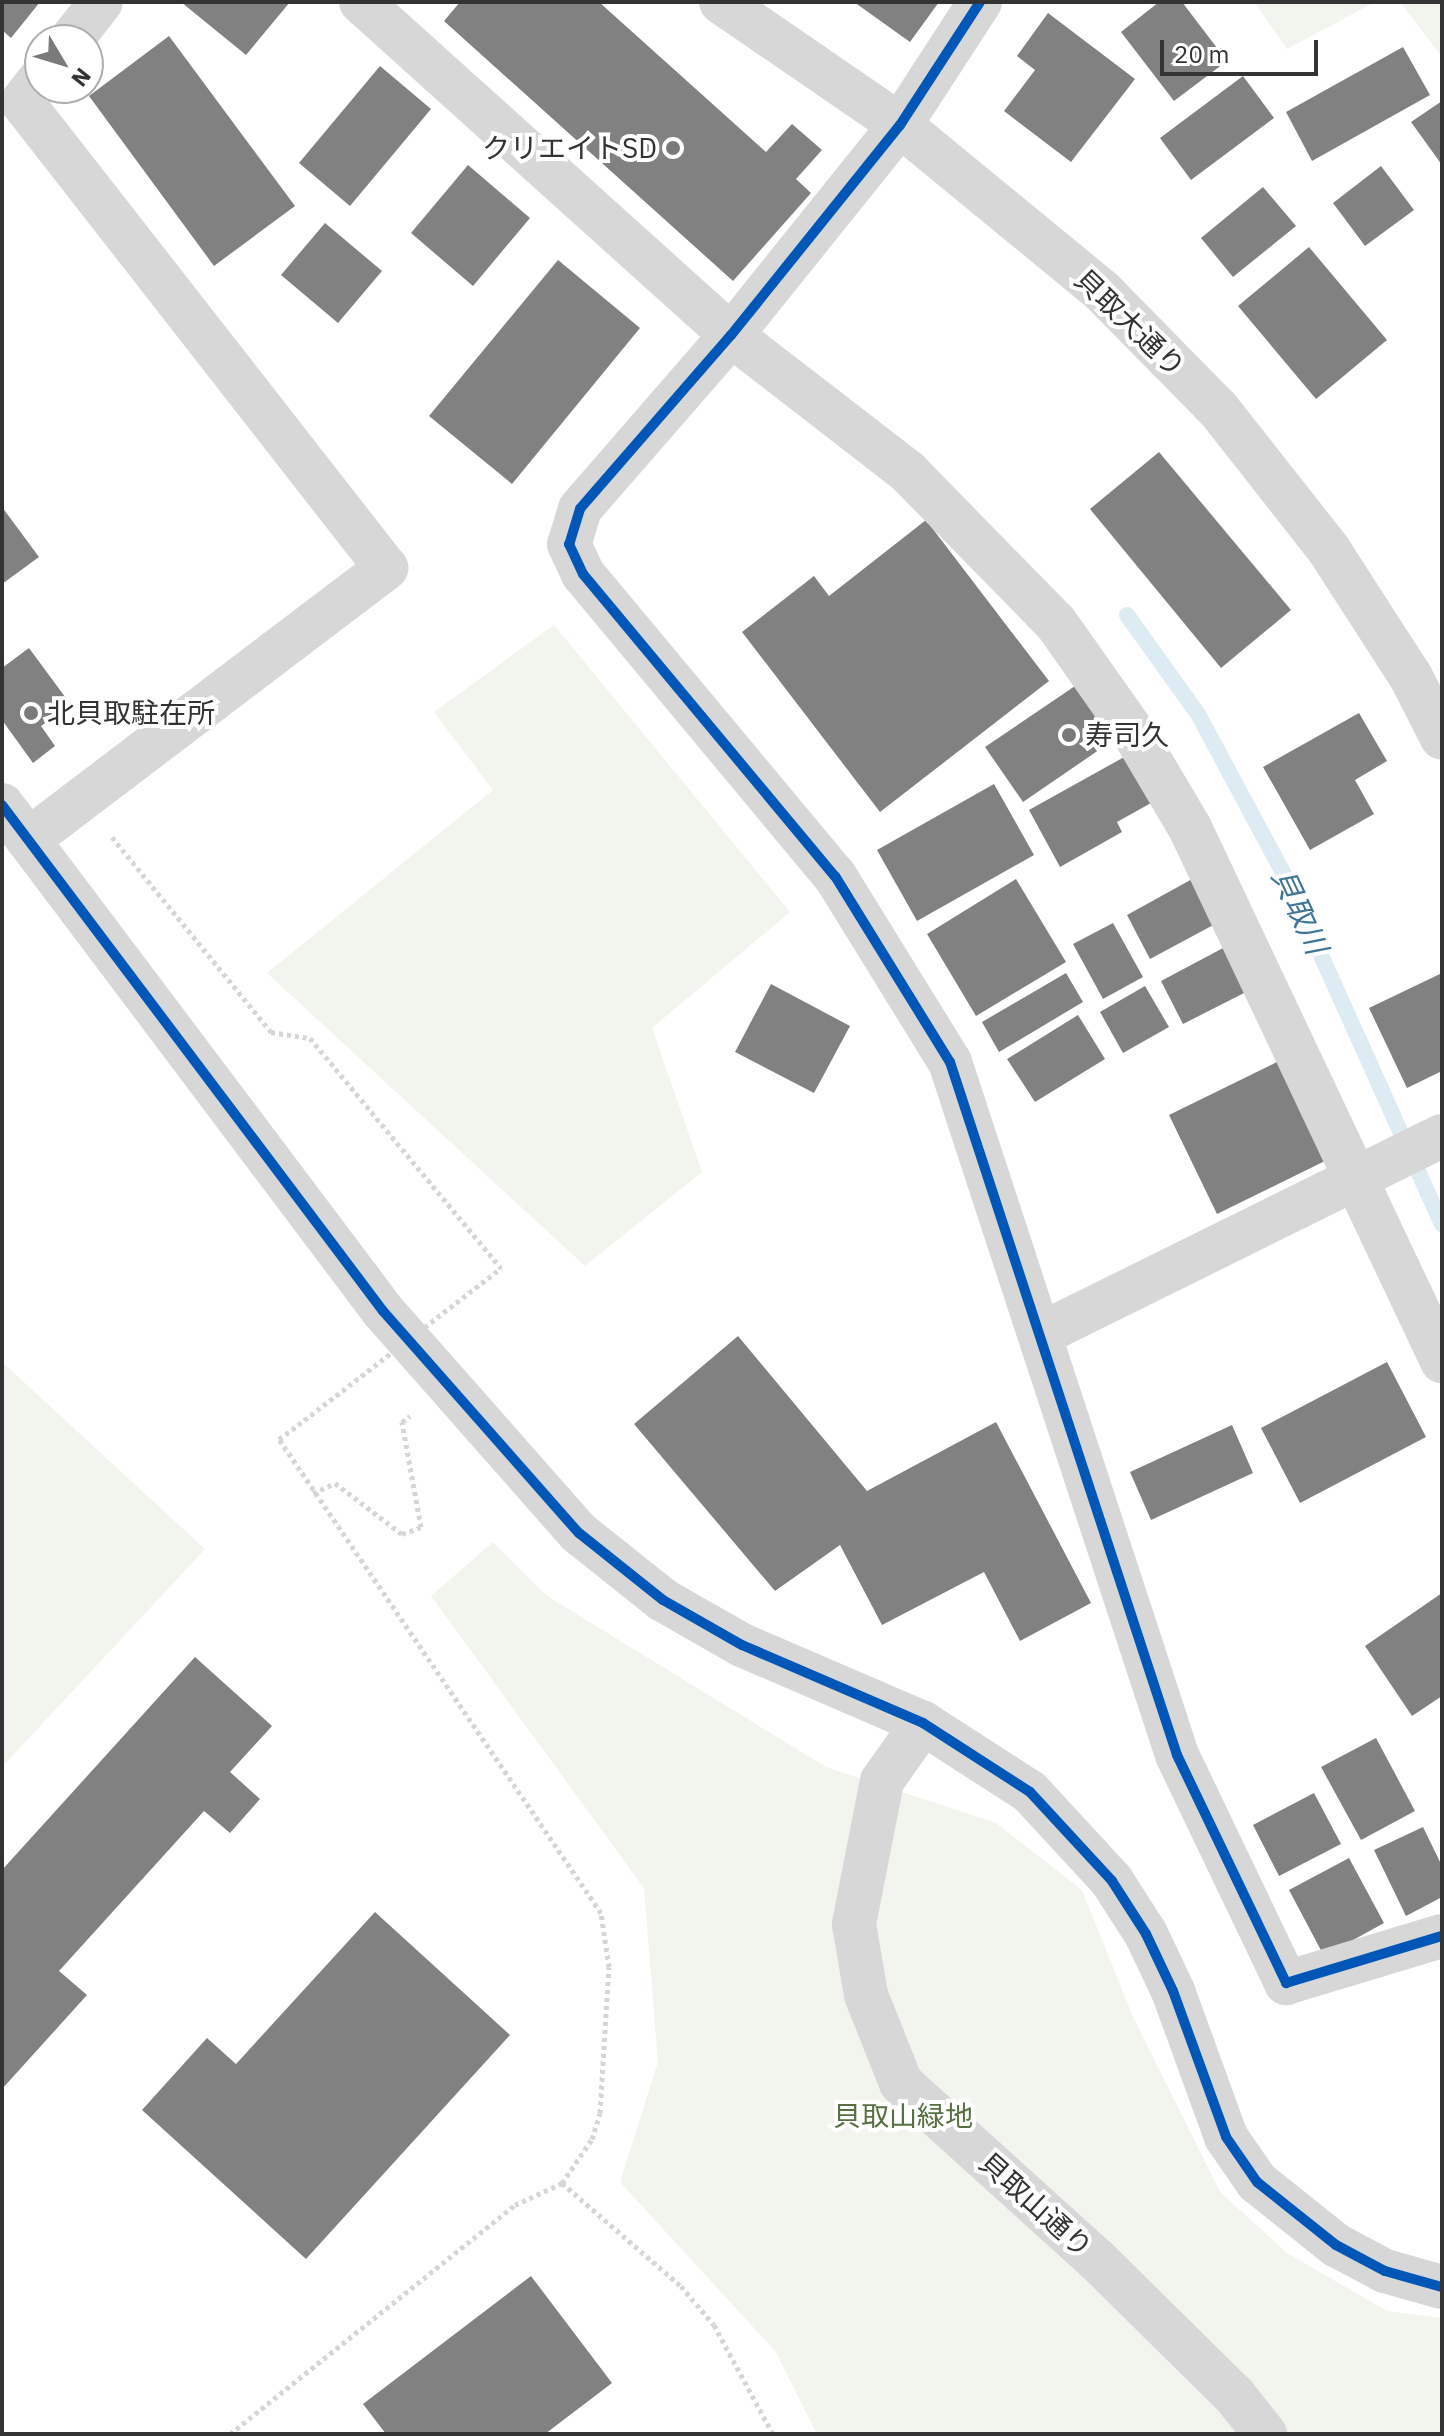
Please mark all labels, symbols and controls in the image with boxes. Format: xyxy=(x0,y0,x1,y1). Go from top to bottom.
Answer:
north arrow xyxy=(24,24,104,104)
scale bar xyxy=(1164,24,1322,74)
text: 20 m xyxy=(1174,38,1229,70)
text: N xyxy=(65,63,98,93)
place label: クリエイトSD xyxy=(482,131,657,165)
marker: クリエイトSD xyxy=(664,139,682,157)
street label: 貝取大通り xyxy=(1068,262,1192,384)
place label: 北貝取駐在所 xyxy=(47,696,215,730)
marker: 北貝取駐在所 xyxy=(22,704,40,722)
place label: 寿司久 xyxy=(1085,718,1169,752)
marker: 寿司久 xyxy=(1060,726,1078,744)
water label: 貝取川 xyxy=(1265,863,1335,959)
park label: 貝取山緑地 xyxy=(833,2099,973,2133)
street label: 貝取山通り xyxy=(973,2146,1099,2264)

